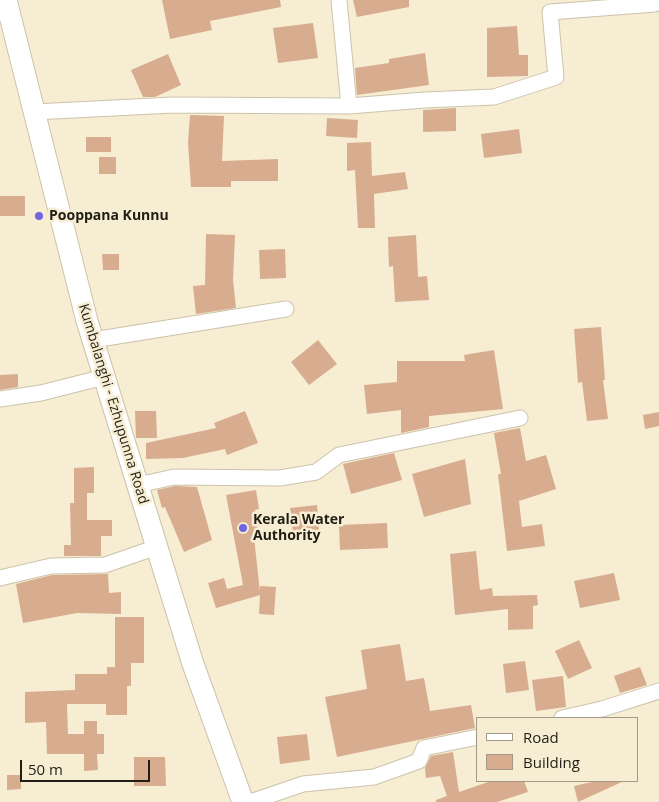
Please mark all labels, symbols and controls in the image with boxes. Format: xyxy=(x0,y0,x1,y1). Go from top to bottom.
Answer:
place label: Pooppana Kunnu xyxy=(49,208,169,224)
marker: Pooppana Kunnu xyxy=(33,210,45,222)
street label: Kumbalanghi - Ezhupunna Road xyxy=(74,302,152,506)
place label: Kerala Water Authority xyxy=(253,512,344,544)
marker: Kerala Water Authority xyxy=(237,522,249,534)
legend xyxy=(477,717,639,782)
text: Road xyxy=(523,727,559,747)
scale bar xyxy=(22,750,152,782)
text: Building xyxy=(523,752,580,772)
text: 50 m xyxy=(28,759,63,779)

